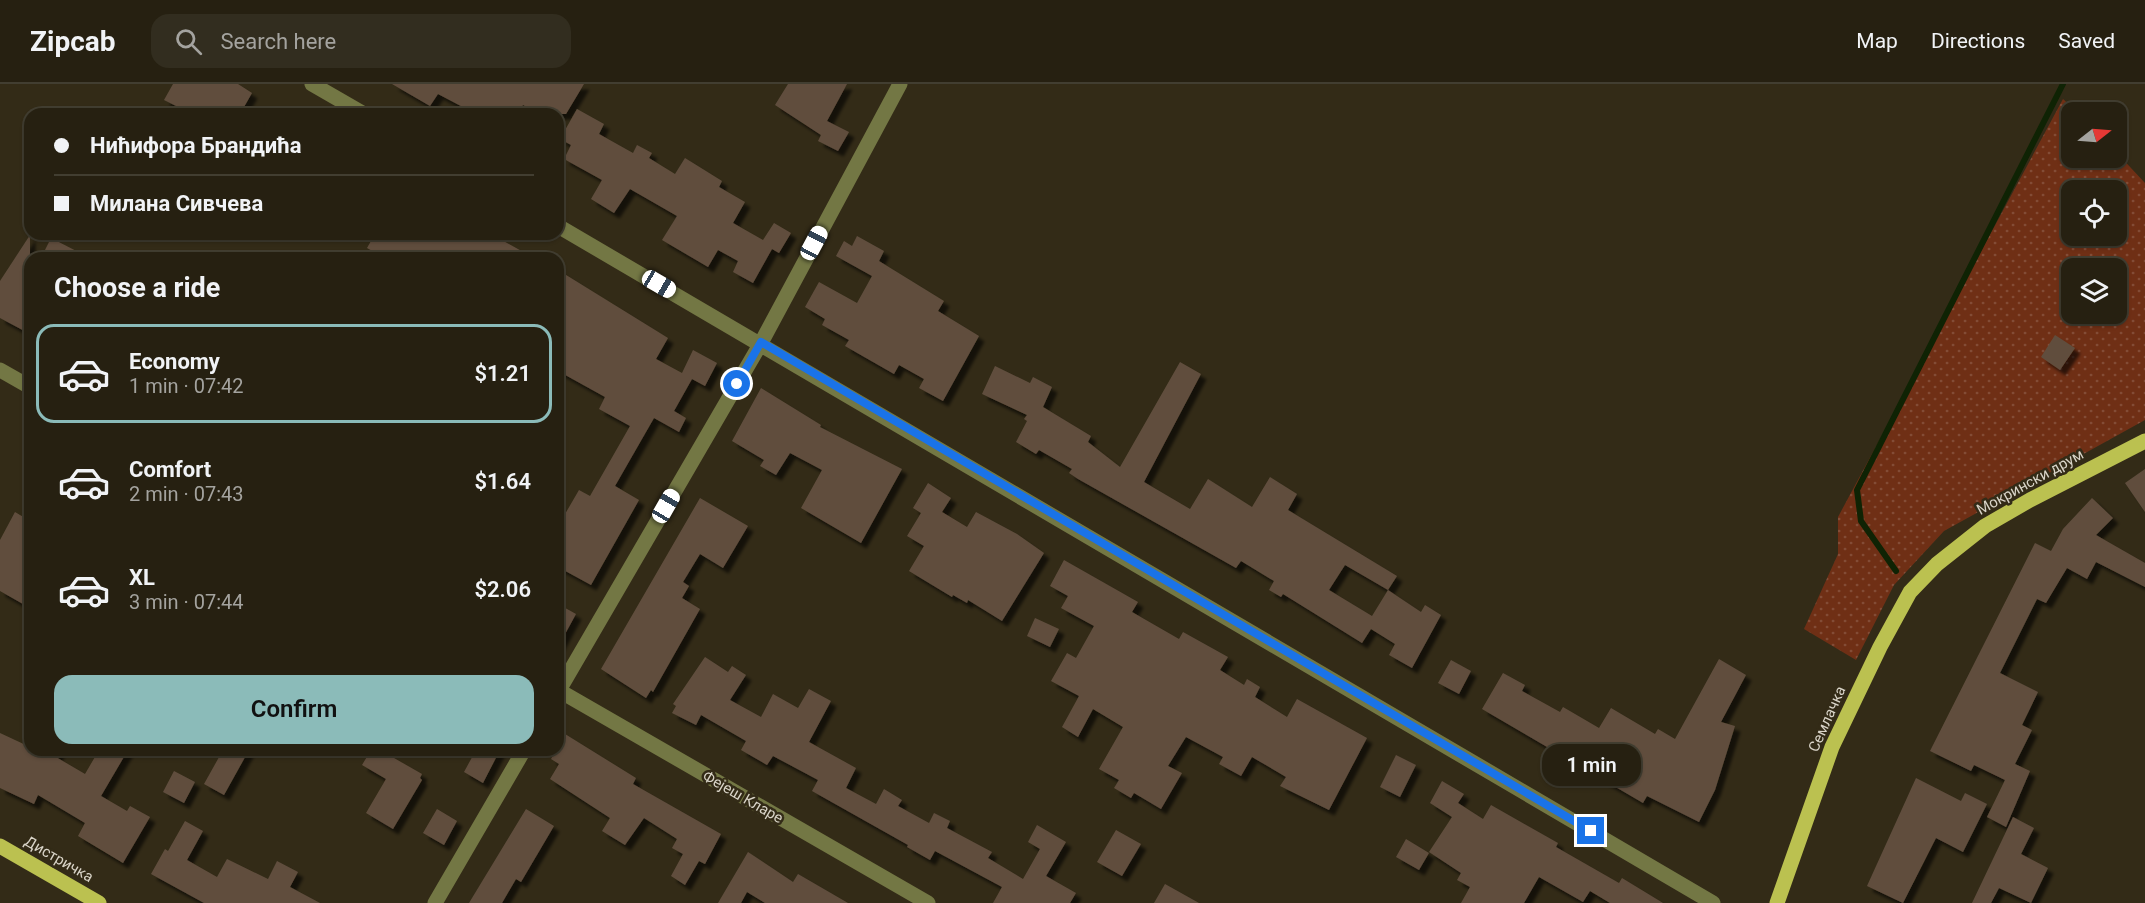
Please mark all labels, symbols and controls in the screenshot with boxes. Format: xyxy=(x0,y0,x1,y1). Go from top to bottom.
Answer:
search box xyxy=(151,14,571,68)
text: Zipcab xyxy=(30,25,115,58)
icon: search xyxy=(172,25,205,58)
text: Search here xyxy=(220,29,336,54)
text: Map xyxy=(1856,29,1898,53)
text: Directions xyxy=(1931,29,2025,53)
text: Saved xyxy=(2058,29,2115,53)
north arrow xyxy=(2061,102,2127,168)
map controls xyxy=(2061,102,2127,324)
text: Нићифора Брандића xyxy=(90,133,301,158)
button: locate xyxy=(2061,180,2127,246)
text: Милана Сивчева xyxy=(90,191,263,216)
car xyxy=(798,223,830,263)
button: layers xyxy=(2061,258,2127,324)
car xyxy=(639,267,679,301)
text: Choose a ride xyxy=(54,272,220,304)
icon: car xyxy=(57,347,111,401)
text: Economy xyxy=(129,349,220,374)
text: $1.21 xyxy=(474,361,531,386)
route start xyxy=(723,370,750,397)
text: 1 min · 07:42 xyxy=(129,374,244,398)
street label: Мокрински друм xyxy=(1973,445,2087,519)
icon: car xyxy=(57,455,111,509)
text: Comfort xyxy=(129,457,211,482)
text: $1.64 xyxy=(474,469,531,494)
text: 2 min · 07:43 xyxy=(129,482,244,506)
car xyxy=(649,486,683,526)
icon: car xyxy=(57,563,111,617)
text: XL xyxy=(129,565,155,590)
text: $2.06 xyxy=(474,577,531,602)
text: 3 min · 07:44 xyxy=(129,590,244,614)
button: Confirm xyxy=(54,675,534,744)
street label: Семлачка xyxy=(1805,683,1849,755)
callout: 1 min xyxy=(1542,744,1640,786)
text: 1 min xyxy=(1566,753,1617,777)
street label: Фејеш Кларе xyxy=(700,767,786,827)
route end xyxy=(1577,817,1604,844)
street label: Дистричка xyxy=(21,832,97,886)

